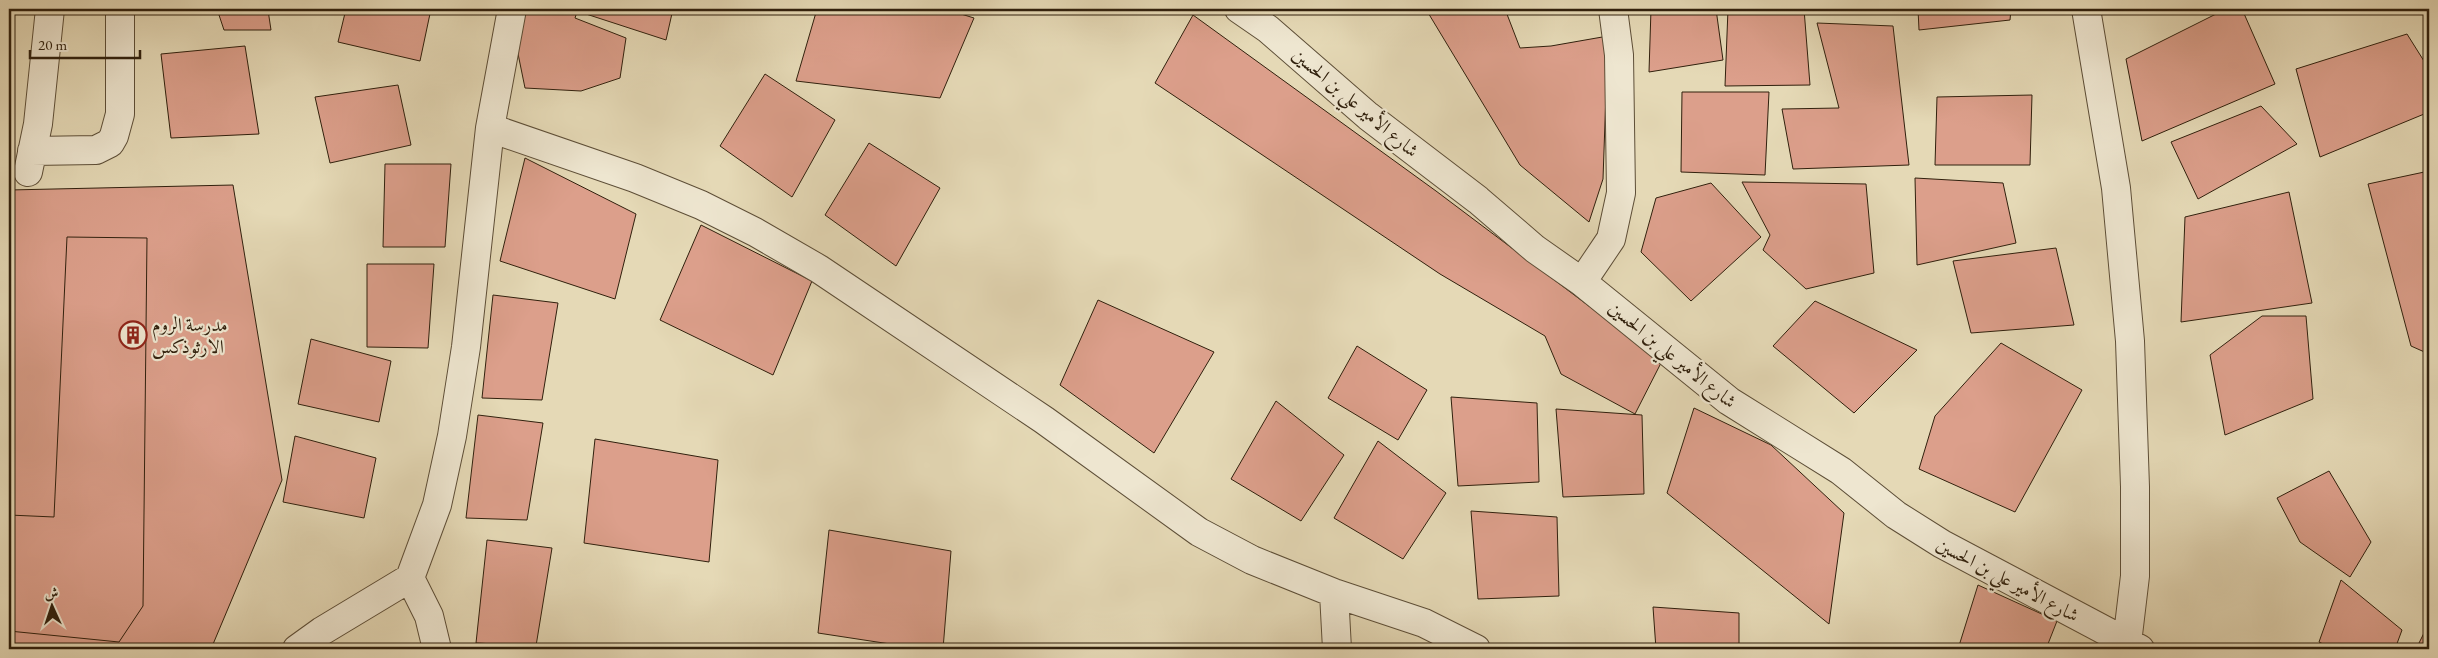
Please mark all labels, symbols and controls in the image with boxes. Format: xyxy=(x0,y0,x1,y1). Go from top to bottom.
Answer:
scale bar xyxy=(30,28,140,60)
text: 20 m xyxy=(38,35,67,54)
street label: شارع الأمير علي بن الحسين xyxy=(1283,41,1425,167)
street label: شارع الأمير علي بن الحسين xyxy=(1600,294,1743,418)
place label: مدرسة الروم الارثوذكس xyxy=(152,312,228,359)
building icon: مدرسة الروم الارثوذكس xyxy=(118,320,148,350)
street label: شارع الأمير علي بن الحسين xyxy=(1929,530,2084,633)
north arrow xyxy=(28,580,78,630)
text: ش xyxy=(44,584,59,602)

